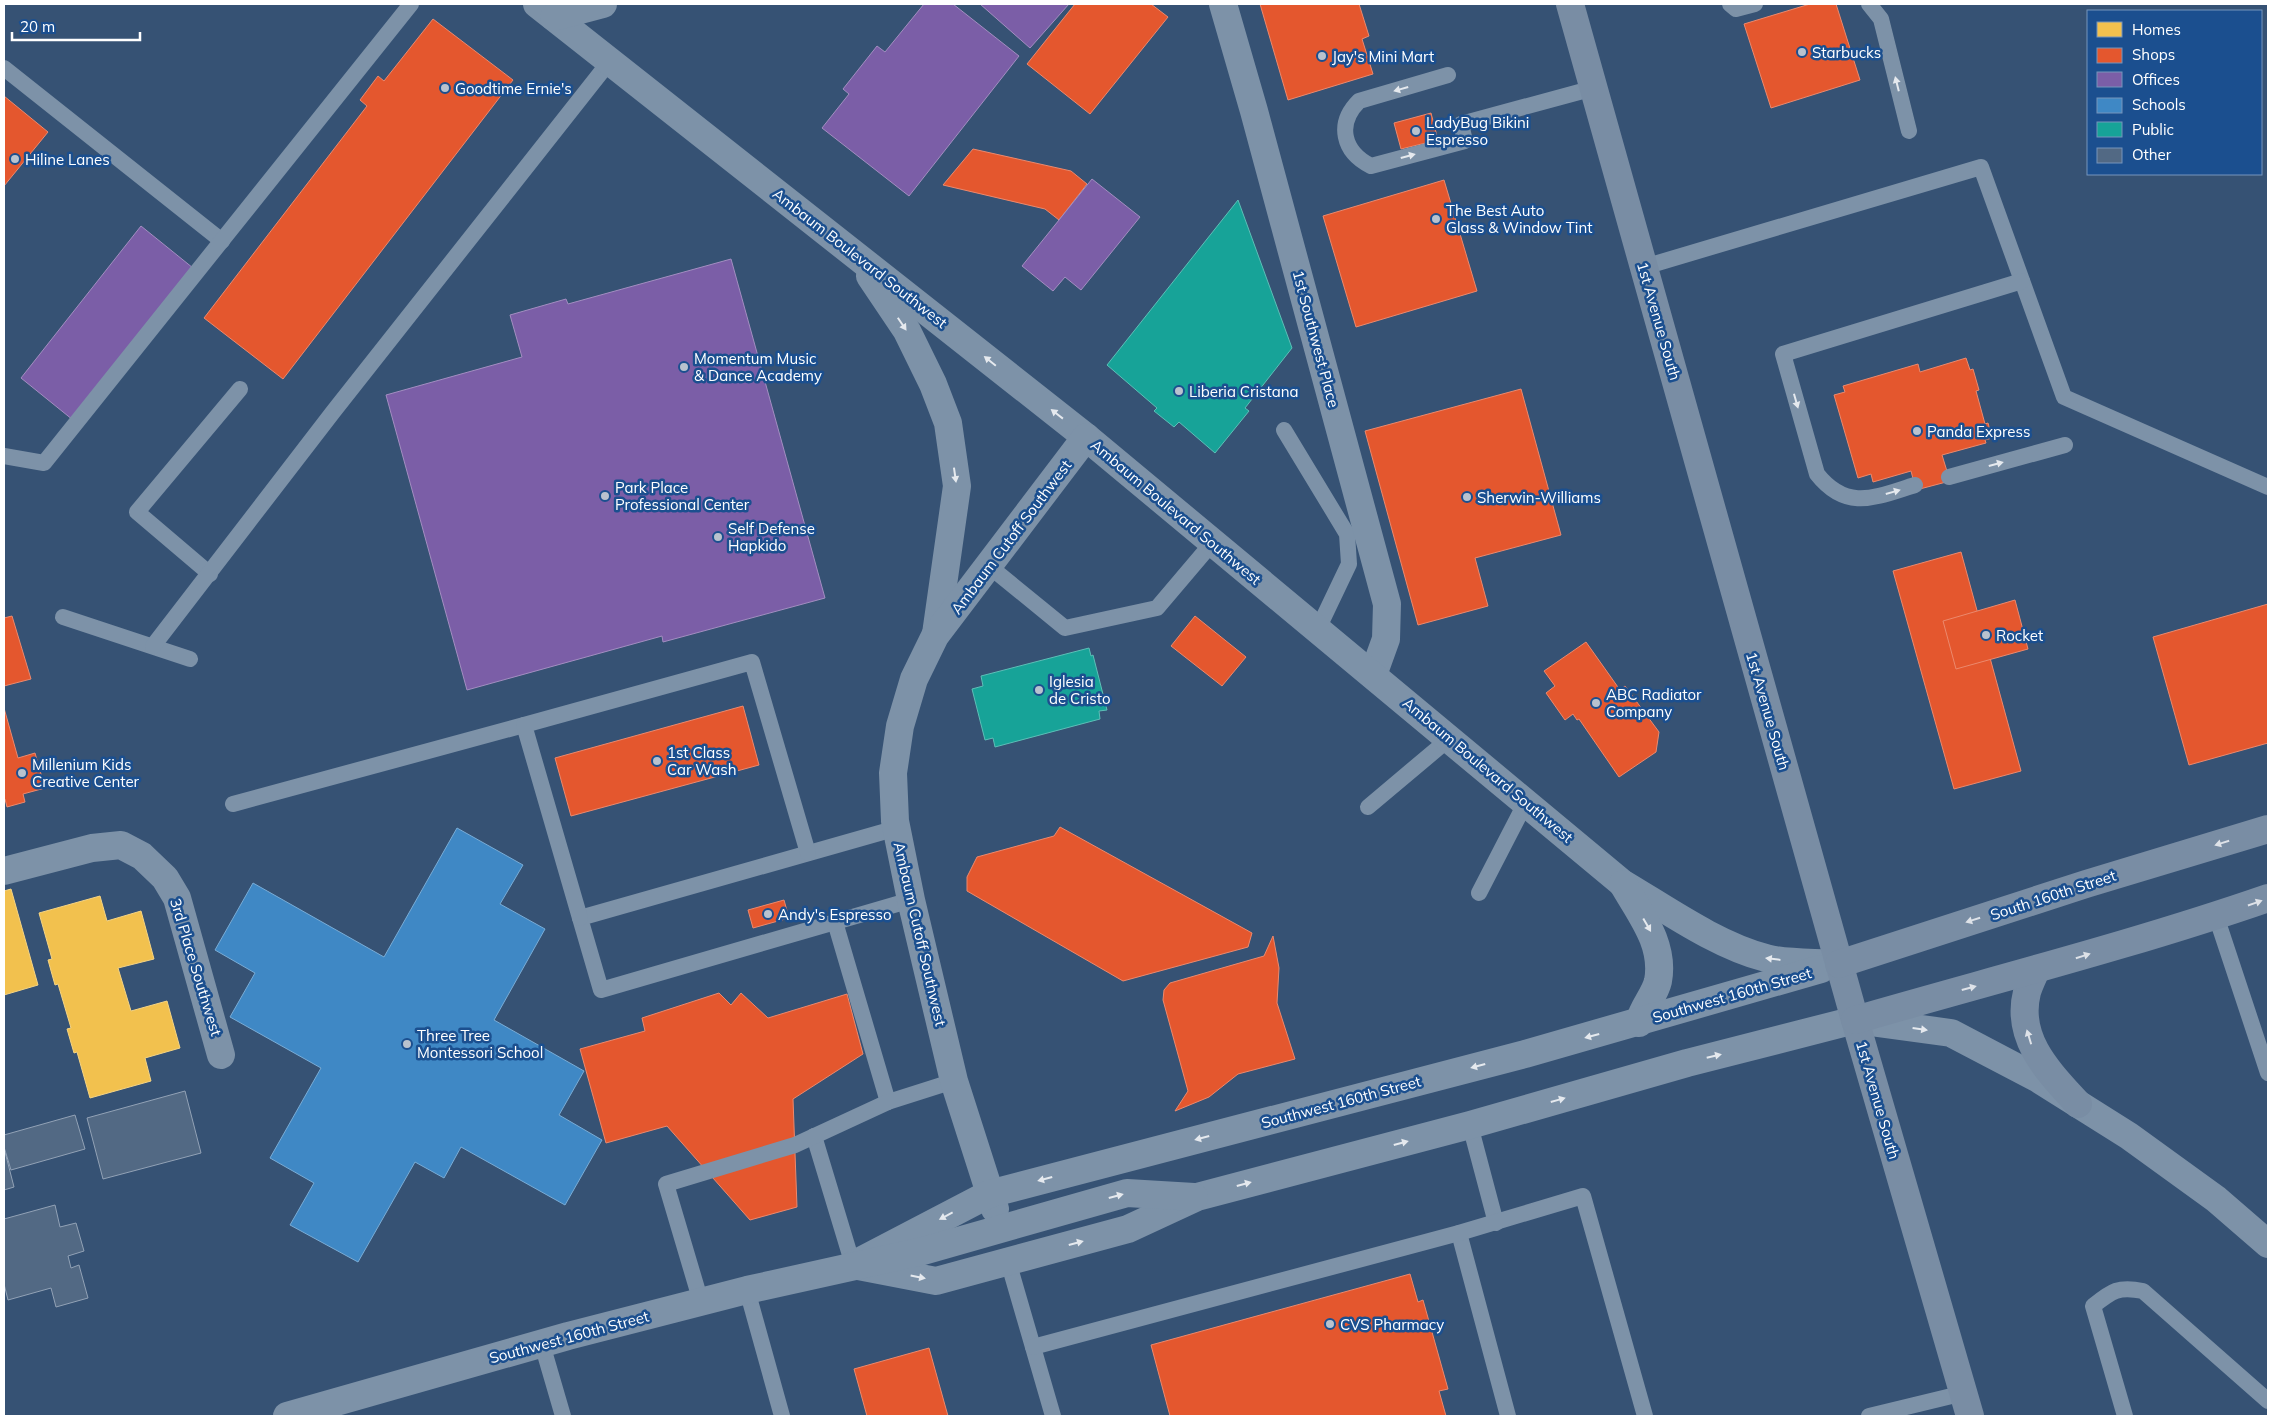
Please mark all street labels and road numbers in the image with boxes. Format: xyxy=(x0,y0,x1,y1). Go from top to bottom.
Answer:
street label: Ambaum Boulevard Southwest xyxy=(769,184,951,332)
street label: 1st Avenue South xyxy=(1633,260,1685,382)
street label: 1st Southwest Place xyxy=(1289,268,1343,410)
street label: Ambaum Boulevard Southwest xyxy=(1087,435,1265,589)
street label: Ambaum Cutoff Southwest xyxy=(947,456,1075,618)
street label: 1st Avenue South xyxy=(1742,650,1794,772)
street label: Ambaum Boulevard Southwest xyxy=(1399,693,1577,847)
street label: Ambaum Cutoff Southwest xyxy=(890,840,950,1028)
street label: South 160th Street xyxy=(1988,866,2118,924)
street label: 3rd Place Southwest xyxy=(166,896,226,1038)
street label: Southwest 160th Street xyxy=(1650,963,1814,1027)
street label: 1st Avenue South xyxy=(1852,1039,1904,1161)
street label: Southwest 160th Street xyxy=(1259,1072,1423,1132)
street label: Southwest 160th Street xyxy=(487,1307,651,1367)

